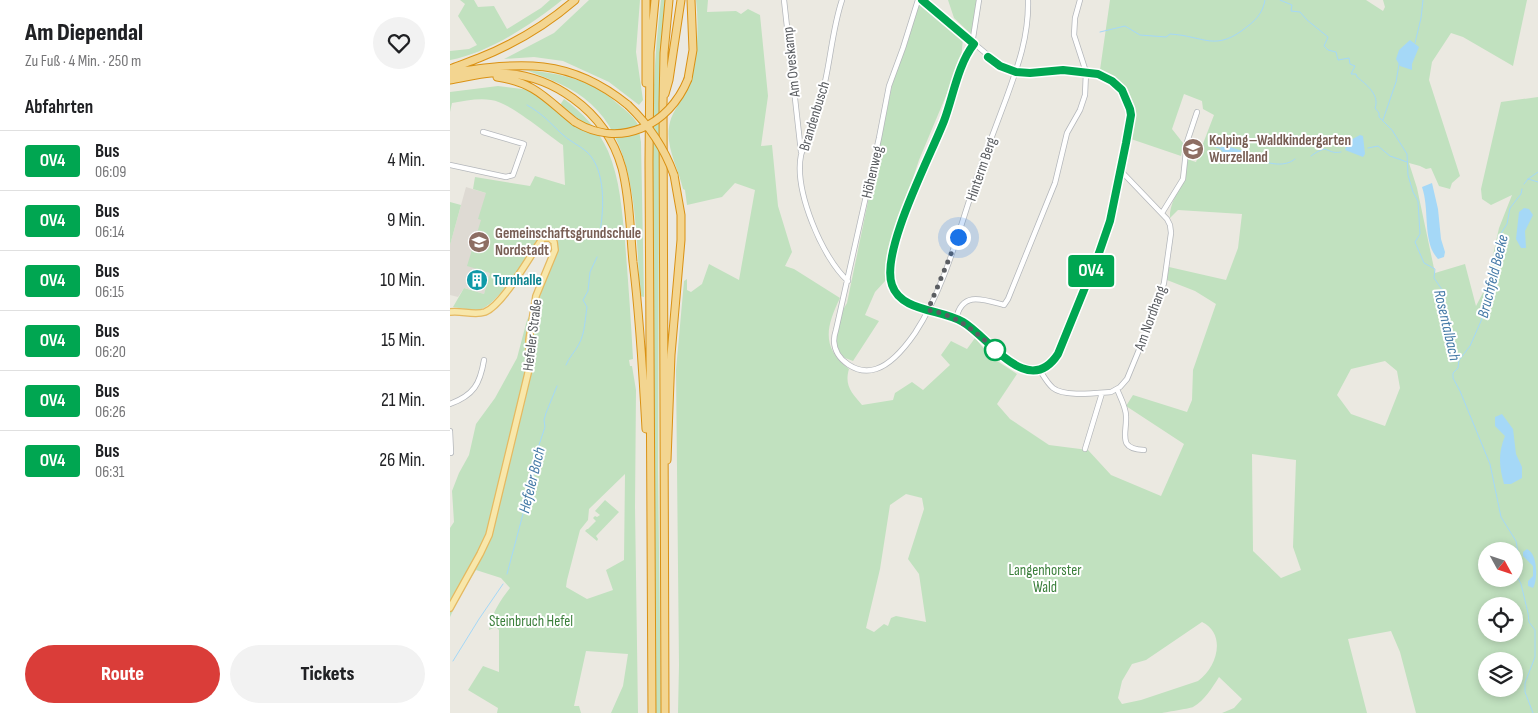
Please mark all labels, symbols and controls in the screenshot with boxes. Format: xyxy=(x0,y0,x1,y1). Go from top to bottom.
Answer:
button: heart xyxy=(373,17,425,69)
text: Am Diependal xyxy=(25,18,143,47)
street label: Am Oveskamp xyxy=(778,26,805,99)
text: Zu Fuß · 4 Min. · 250 m xyxy=(25,52,141,71)
street label: Brandenbusch xyxy=(795,79,834,153)
text: Abfahrten xyxy=(25,96,93,119)
place label: Kolping–Waldkindergarten Wurzelland xyxy=(1209,131,1351,167)
street label: Hinterm Berg xyxy=(962,135,1001,204)
school or university icon: Kolping–Waldkindergarten Wurzelland xyxy=(1181,137,1205,161)
text: Bus xyxy=(95,140,120,163)
street label: Höhenweg xyxy=(857,144,888,200)
text: 4 Min. xyxy=(387,149,425,172)
text: OV4 xyxy=(40,150,65,171)
text: 06:09 xyxy=(95,163,126,182)
text: Bus xyxy=(95,200,120,223)
text: 9 Min. xyxy=(387,209,425,232)
text: OV4 xyxy=(40,210,65,231)
text: 06:14 xyxy=(95,223,124,242)
place label: Gemeinschaftsgrundschule Nordstadt xyxy=(495,224,641,260)
your location xyxy=(946,225,971,250)
school or university icon: Gemeinschaftsgrundschule Nordstadt xyxy=(467,230,491,254)
water label: Bruchfeld Beeke xyxy=(1474,233,1513,320)
line badge: OV4 xyxy=(1062,255,1120,287)
text: Bus xyxy=(95,260,120,283)
text: OV4 xyxy=(1078,260,1104,281)
building icon: Turnhalle xyxy=(465,268,489,292)
text: 10 Min. xyxy=(380,269,425,292)
text: OV4 xyxy=(40,270,65,291)
place label: Turnhalle xyxy=(493,271,542,290)
text: 06:15 xyxy=(95,283,124,302)
street label: Am Nordhang xyxy=(1130,283,1171,354)
water label: Rosentalbach xyxy=(1429,288,1464,363)
street label: Hefeler Straße xyxy=(519,298,546,372)
text: Bus xyxy=(95,320,120,343)
text: 15 Min. xyxy=(381,329,425,352)
text: OV4 xyxy=(40,330,65,351)
unlabelled marker xyxy=(984,339,1006,361)
text: 06:20 xyxy=(95,343,126,362)
text: Bus xyxy=(95,380,120,403)
text: 21 Min. xyxy=(381,389,425,412)
text: OV4 xyxy=(40,390,65,411)
text: 06:26 xyxy=(95,403,126,422)
text: Bus xyxy=(95,440,120,463)
water label: Hefeler Bach xyxy=(515,445,550,515)
text: 26 Min. xyxy=(379,449,425,472)
text: OV4 xyxy=(40,450,65,471)
text: 06:31 xyxy=(95,463,124,482)
north arrow xyxy=(1478,542,1522,588)
map controls xyxy=(1478,542,1523,697)
park label: Langenhorster Wald xyxy=(1008,561,1082,597)
button: locate xyxy=(1478,597,1523,642)
park label: Steinbruch Hefel xyxy=(489,612,573,631)
button: Route xyxy=(25,645,220,703)
button: Tickets xyxy=(230,645,425,703)
button: layers xyxy=(1478,652,1523,697)

